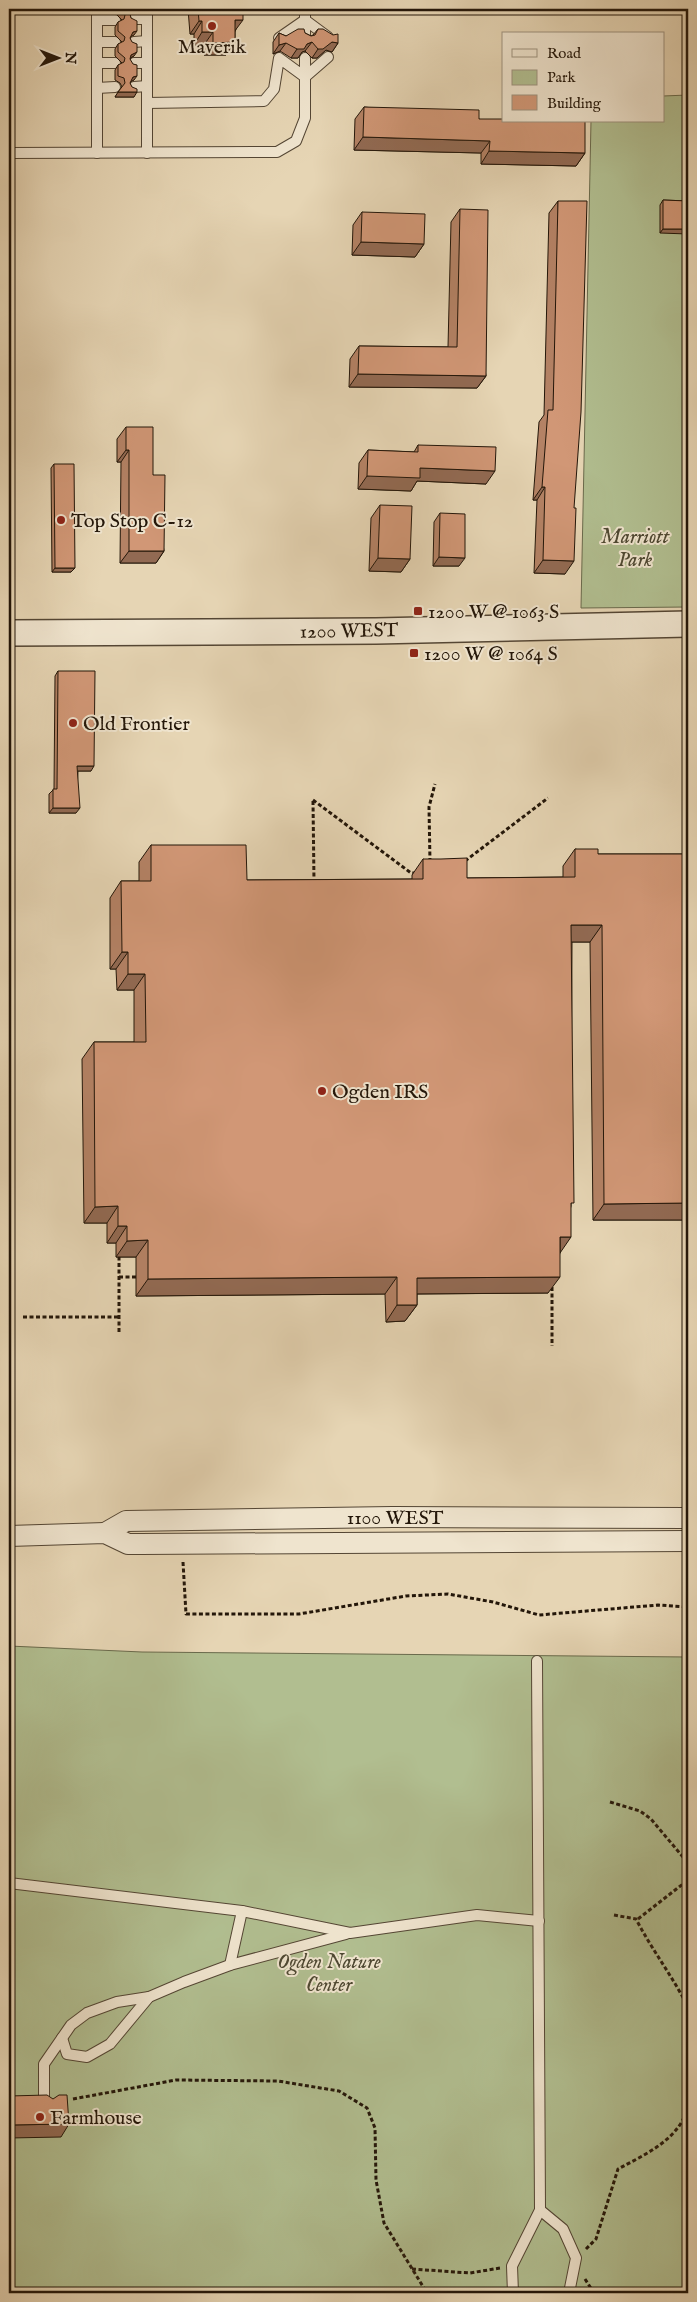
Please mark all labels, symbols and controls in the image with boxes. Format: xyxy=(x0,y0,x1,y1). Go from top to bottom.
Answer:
marker: Maverik xyxy=(206,20,218,32)
north arrow xyxy=(32,32,82,82)
legend xyxy=(502,32,664,122)
place label: Maverik xyxy=(178,35,247,60)
text: Road xyxy=(547,44,582,63)
text: N xyxy=(61,51,79,64)
text: Park xyxy=(547,68,577,87)
text: Building xyxy=(547,94,602,113)
place label: Top Stop C-12 xyxy=(71,509,193,534)
marker: Top Stop C-12 xyxy=(55,514,67,526)
park label: Marriott Park xyxy=(601,525,671,573)
place label: 1200 W @ 1063 S xyxy=(428,600,559,625)
marker: 1200 W @ 1063 S xyxy=(412,605,424,617)
street label: 1200 WEST xyxy=(300,618,399,645)
place label: 1200 W @ 1064 S xyxy=(424,642,558,667)
marker: 1200 W @ 1064 S xyxy=(408,647,420,659)
place label: Old Frontier xyxy=(83,712,190,737)
marker: Old Frontier xyxy=(67,717,79,729)
place label: Ogden IRS xyxy=(332,1080,428,1105)
marker: Ogden IRS xyxy=(316,1085,328,1097)
street label: 1100 WEST xyxy=(347,1506,444,1531)
park label: Ogden Nature Center xyxy=(277,1950,381,1998)
place label: Farmhouse xyxy=(50,2106,142,2131)
marker: Farmhouse xyxy=(34,2111,46,2123)

